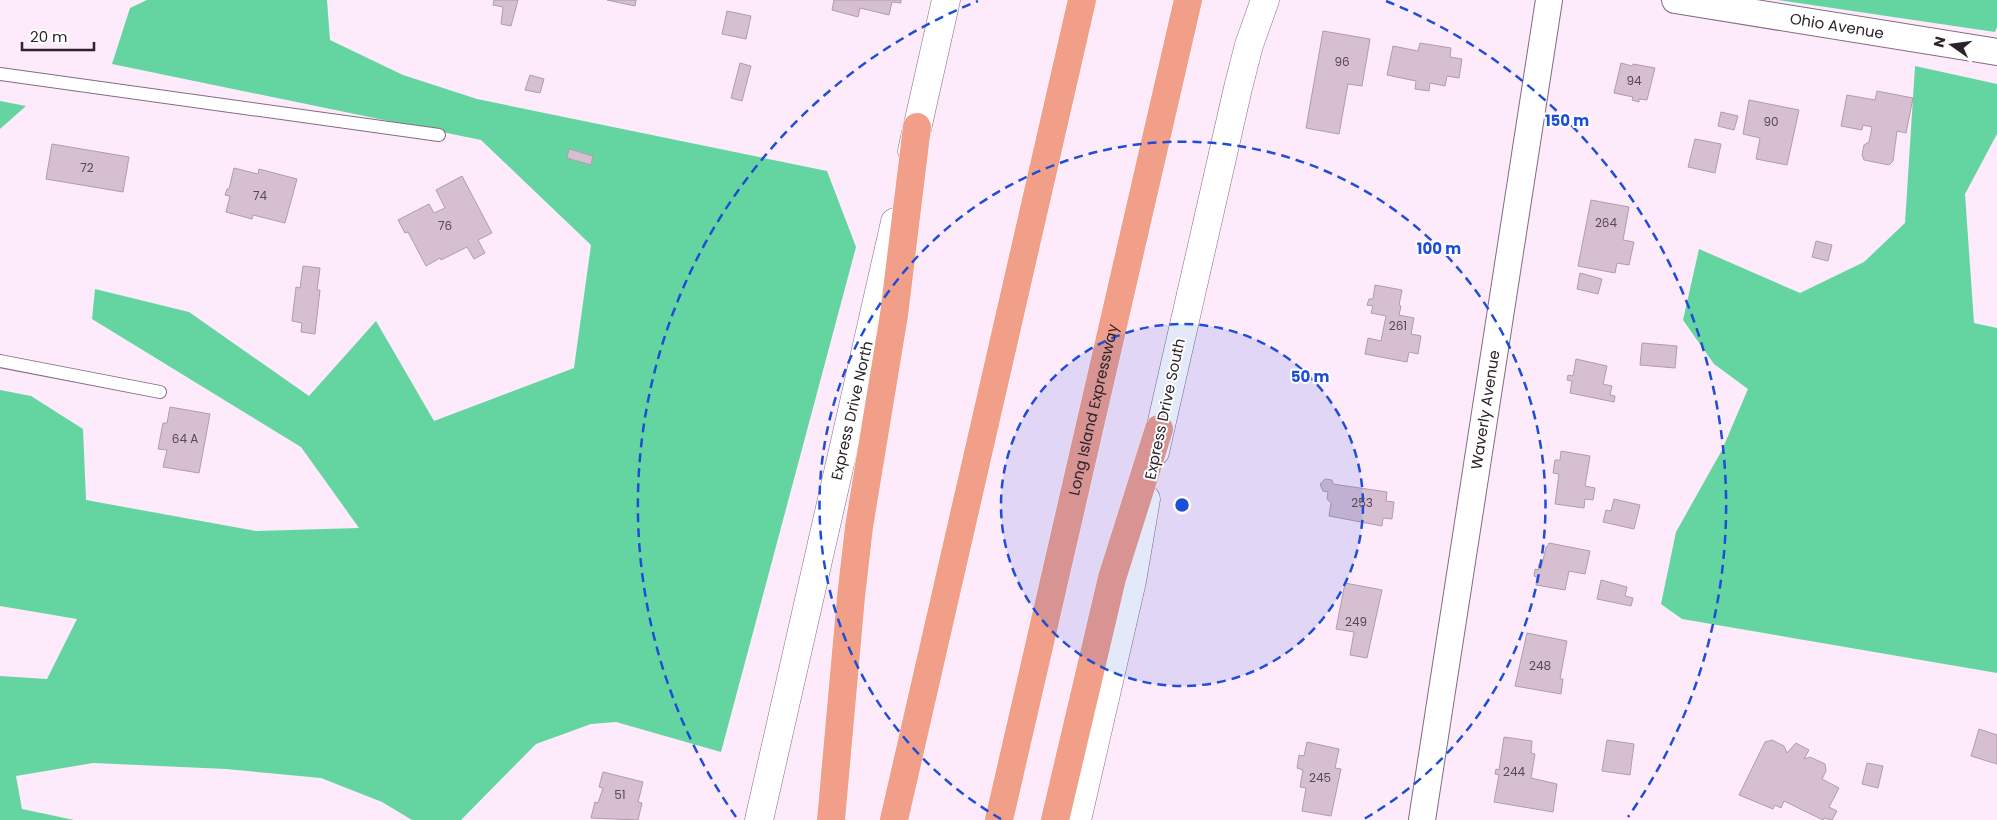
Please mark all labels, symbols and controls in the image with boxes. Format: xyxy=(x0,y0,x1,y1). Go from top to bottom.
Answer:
street label: Ohio Avenue xyxy=(1788,8,1886,44)
scale bar xyxy=(22,20,95,52)
north arrow xyxy=(1927,20,1977,70)
text: 20 m xyxy=(30,26,68,47)
text: N xyxy=(1928,34,1950,49)
house number: 96 xyxy=(1334,53,1350,70)
house number: 94 xyxy=(1626,72,1642,89)
text: 150 m xyxy=(1545,110,1589,131)
house number: 90 xyxy=(1763,113,1779,130)
house number: 72 xyxy=(80,159,94,176)
house number: 74 xyxy=(253,187,267,204)
house number: 264 xyxy=(1595,214,1617,231)
house number: 76 xyxy=(438,217,452,234)
text: 100 m xyxy=(1417,238,1461,259)
house number: 261 xyxy=(1389,317,1407,334)
street label: Long Island Expressway xyxy=(1063,321,1123,498)
street label: Express Drive South xyxy=(1139,336,1190,482)
street label: Express Drive North xyxy=(826,339,878,482)
street label: Waverly Avenue xyxy=(1465,349,1505,471)
text: 50 m xyxy=(1291,366,1329,387)
house number: 64 A xyxy=(172,430,198,447)
house number: 253 xyxy=(1351,494,1373,511)
centre of rings xyxy=(1173,496,1191,514)
house number: 249 xyxy=(1345,613,1367,630)
house number: 248 xyxy=(1529,657,1551,674)
house number: 244 xyxy=(1503,763,1525,780)
house number: 245 xyxy=(1309,769,1331,786)
house number: 51 xyxy=(614,786,626,803)

